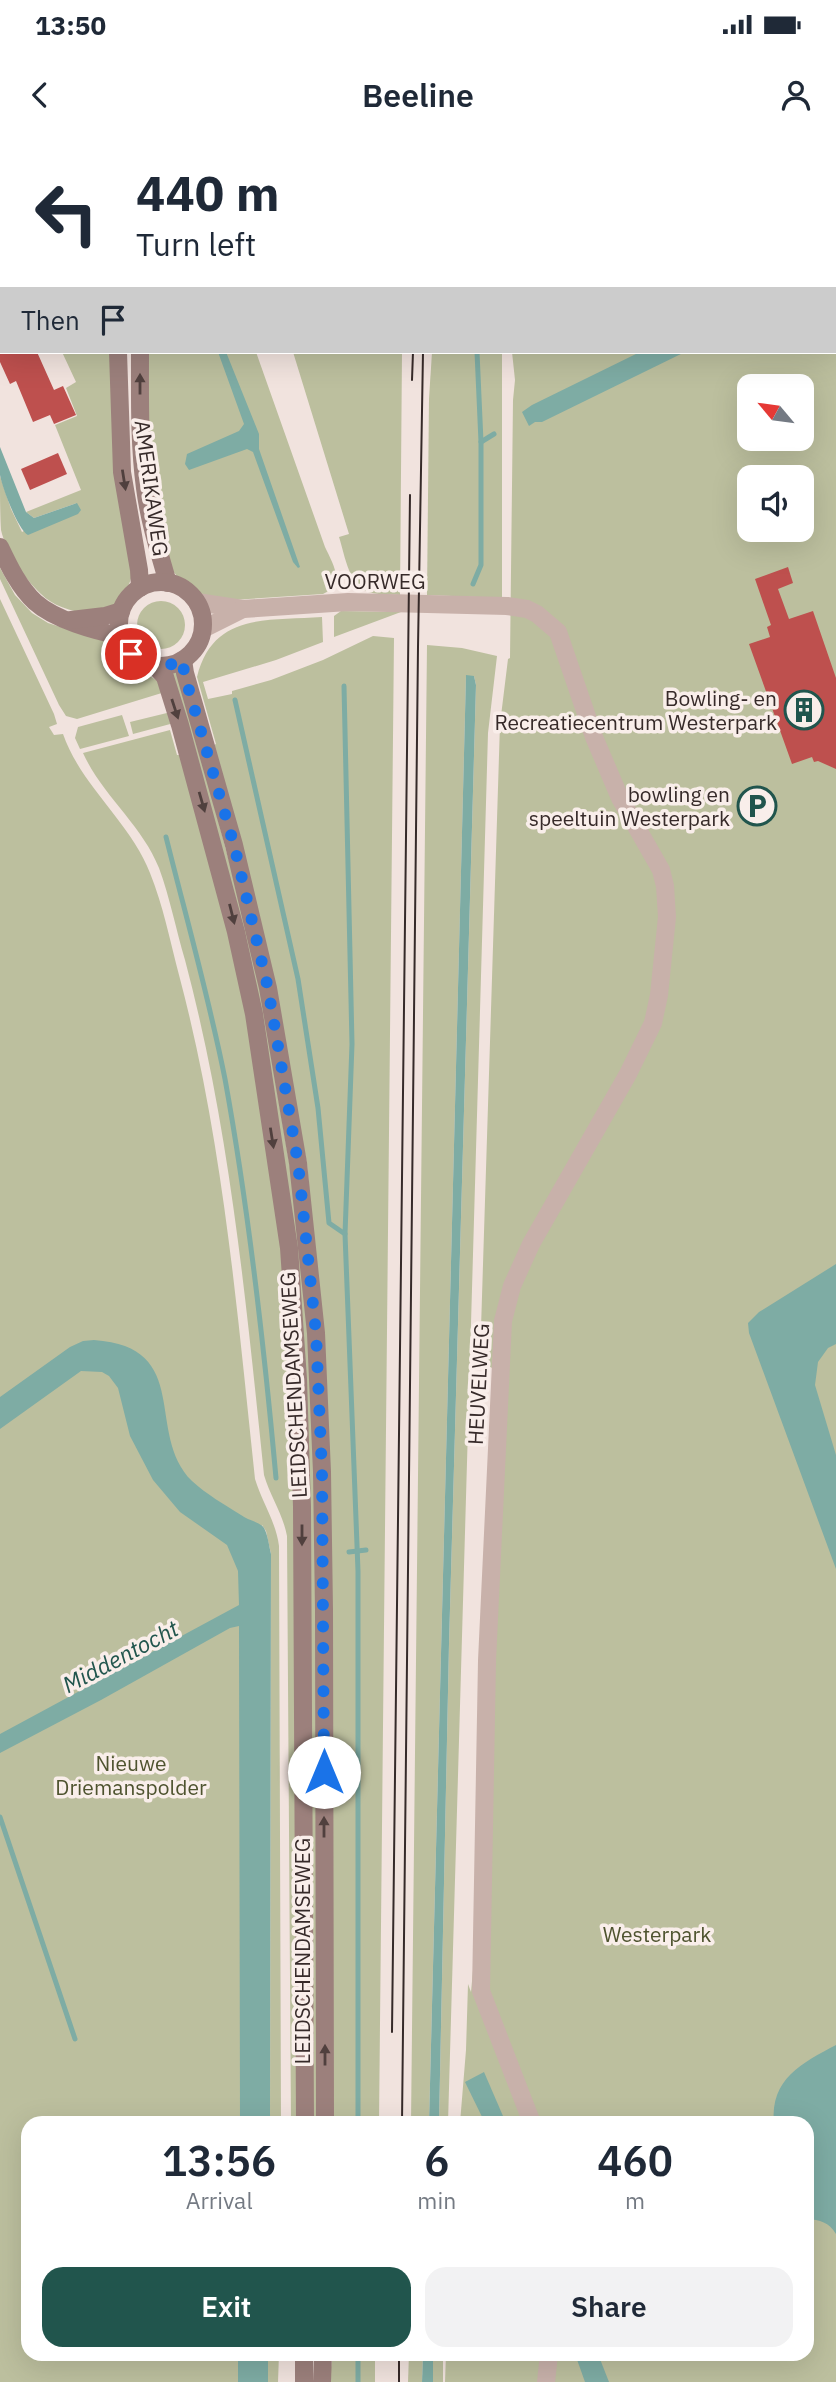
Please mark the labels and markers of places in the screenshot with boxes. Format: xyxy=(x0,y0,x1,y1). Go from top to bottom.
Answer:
pin xyxy=(101,624,161,684)
place label: Bowling- en Recreatiecentrum Westerpark xyxy=(494,684,777,736)
building icon: Bowling- en Recreatiecentrum Westerpark xyxy=(783,689,825,731)
place label: bowling en speeltuin Westerpark xyxy=(529,780,730,832)
parking icon: bowling en speeltuin Westerpark xyxy=(736,785,778,827)

